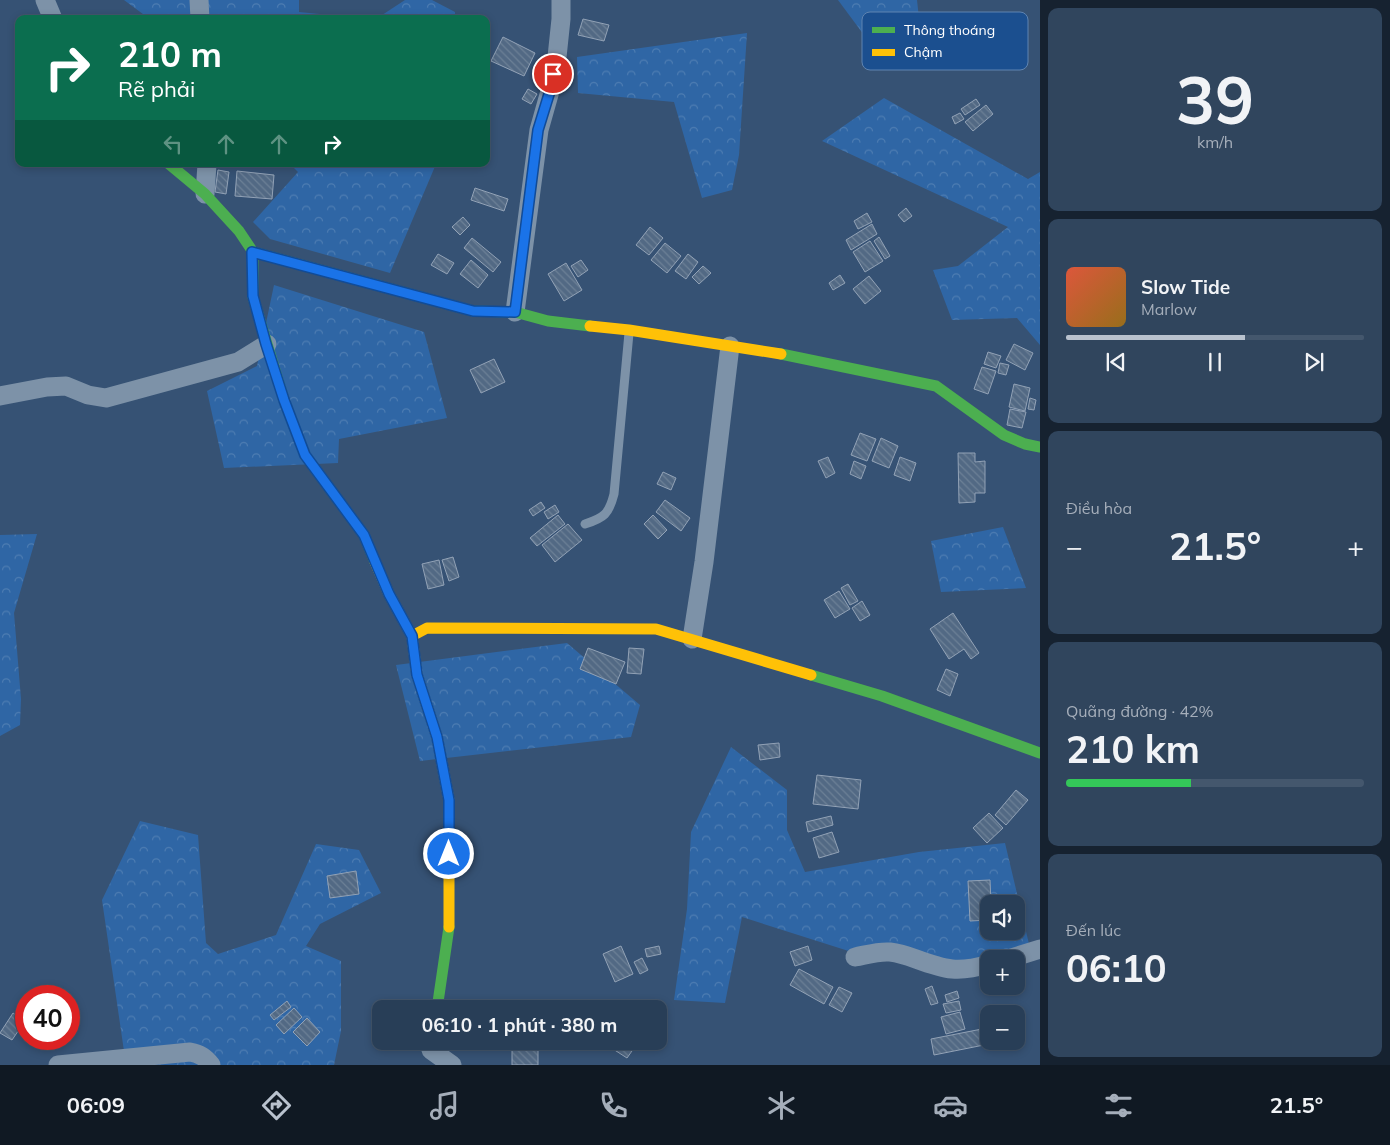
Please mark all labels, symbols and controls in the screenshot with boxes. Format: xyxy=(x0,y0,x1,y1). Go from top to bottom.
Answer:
legend xyxy=(862,12,1028,70)
text: Thông thoáng xyxy=(904,21,995,39)
text: 210 m xyxy=(118,32,222,76)
icon: right xyxy=(35,35,100,100)
text: Chậm xyxy=(904,43,942,61)
pin xyxy=(532,53,574,95)
text: 39 xyxy=(1176,59,1254,140)
icon: arrive xyxy=(539,60,567,88)
text: Rẽ phải xyxy=(118,75,195,103)
icon: left xyxy=(159,130,187,158)
icon: ahead xyxy=(212,130,240,158)
icon: ahead xyxy=(265,130,293,158)
icon: right xyxy=(318,130,346,158)
text: km/h xyxy=(1197,132,1233,152)
text: Slow Tide xyxy=(1141,275,1230,299)
text: Marlow xyxy=(1141,299,1197,319)
icon: previous xyxy=(1102,348,1130,376)
icon: pause xyxy=(1201,348,1229,376)
icon: next xyxy=(1300,348,1328,376)
text: Điều hòa xyxy=(1066,498,1132,518)
text: 21.5° xyxy=(1169,522,1261,570)
text: − xyxy=(1066,529,1083,564)
text: + xyxy=(1347,529,1364,564)
text: Quãng đường · 42% xyxy=(1066,701,1214,721)
text: 210 km xyxy=(1066,725,1200,773)
position arrow xyxy=(422,827,474,879)
map controls xyxy=(980,895,1025,1050)
button: sound xyxy=(980,895,1025,940)
text: Đến lúc xyxy=(1066,920,1121,940)
text: 06:10 xyxy=(1066,944,1167,992)
button: + xyxy=(980,950,1025,995)
speed limit sign: 40 xyxy=(15,985,80,1050)
button: − xyxy=(980,1005,1025,1050)
text: 06:10 · 1 phút · 380 m xyxy=(422,1013,617,1037)
icon: directions xyxy=(259,1088,294,1123)
icon: music xyxy=(427,1088,462,1123)
icon: phone xyxy=(596,1088,631,1123)
icon: climate xyxy=(764,1088,799,1123)
icon: car xyxy=(933,1088,968,1123)
icon: filters xyxy=(1101,1088,1136,1123)
text: 06:09 xyxy=(67,1091,125,1119)
text: 21.5° xyxy=(1270,1091,1323,1119)

